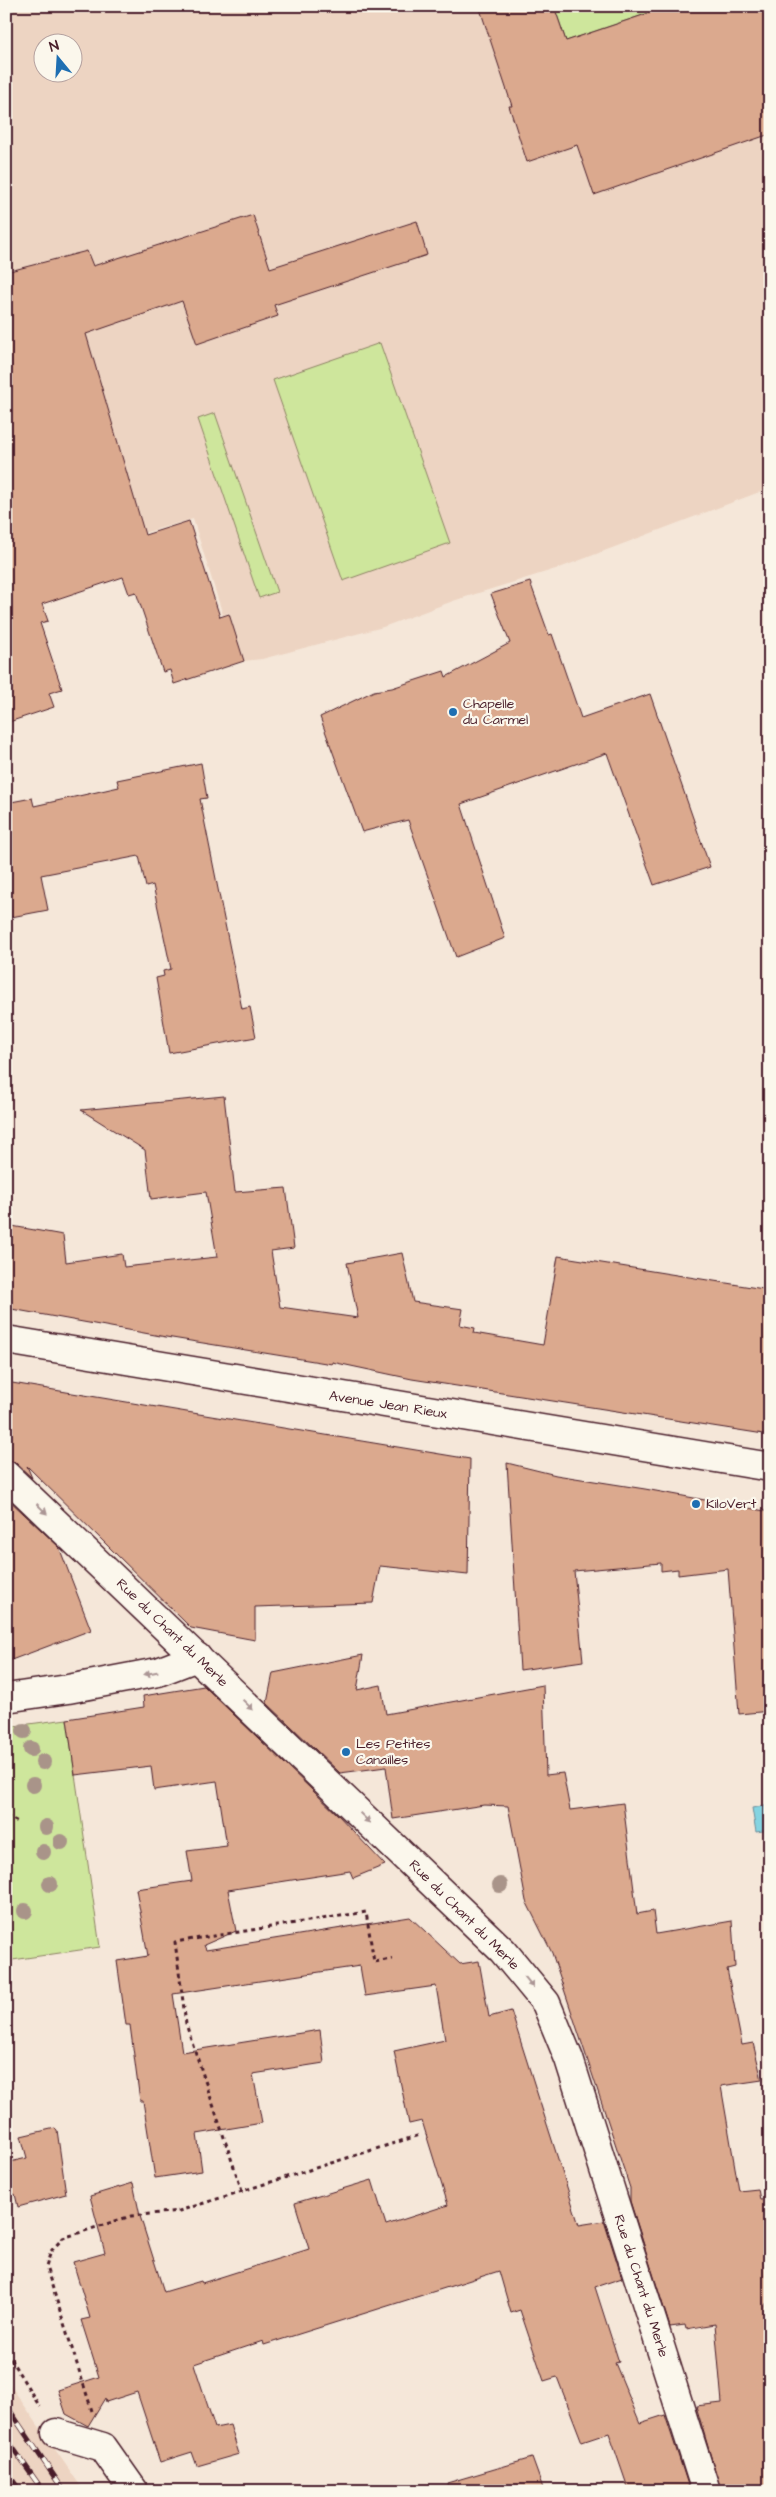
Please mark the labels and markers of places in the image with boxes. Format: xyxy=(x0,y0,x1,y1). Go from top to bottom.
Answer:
place label: Chapelle du Carmel xyxy=(463,694,528,730)
marker: Chapelle du Carmel xyxy=(447,706,459,718)
place label: KiloVert xyxy=(706,1494,757,1514)
marker: KiloVert xyxy=(690,1498,702,1510)
place label: Les Petites Canailles xyxy=(356,1734,430,1770)
marker: Les Petites Canailles xyxy=(340,1746,352,1758)

